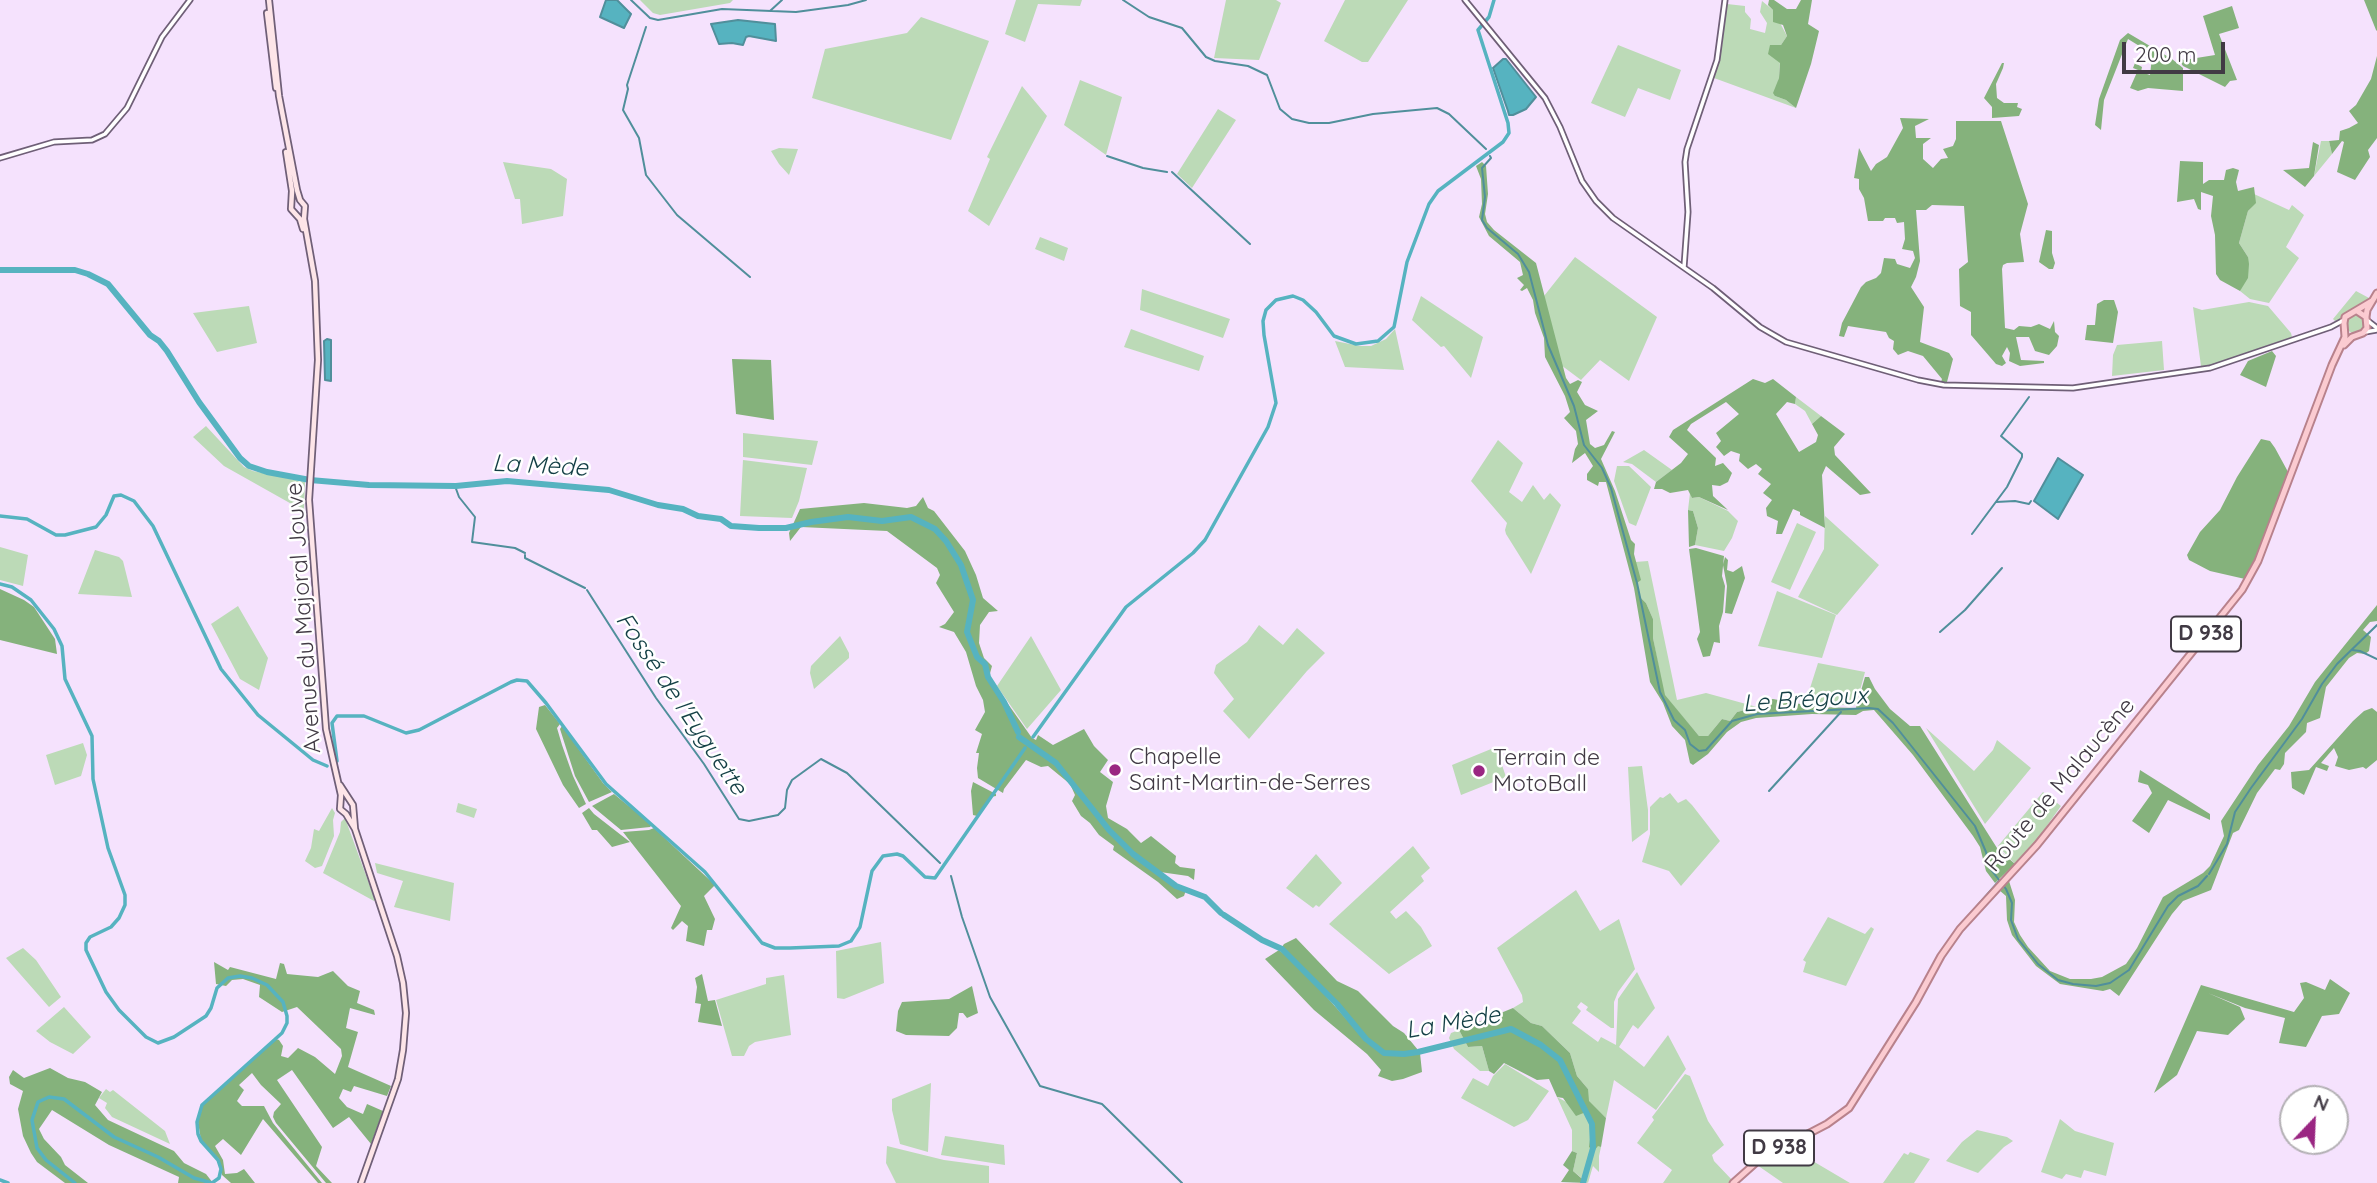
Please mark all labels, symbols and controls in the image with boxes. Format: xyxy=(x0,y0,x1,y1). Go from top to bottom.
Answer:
scale bar xyxy=(2125,28,2228,72)
text: 200 m xyxy=(2135,41,2197,67)
water label: La Mède xyxy=(492,449,588,483)
street label: Avenue du Majoral Jouve xyxy=(281,482,327,754)
water label: Fossé de l'Eyguette xyxy=(609,607,753,801)
road number: D 938 xyxy=(2171,616,2241,652)
water label: Le Brégoux xyxy=(1742,681,1868,719)
street label: Route de Malaucène xyxy=(1979,692,2141,878)
place label: Chapelle Saint-Martin-de-Serres xyxy=(1129,743,1370,797)
place label: Terrain de MotoBall xyxy=(1493,744,1600,798)
marker: Chapelle Saint-Martin-de-Serres xyxy=(1107,762,1123,778)
marker: Terrain de MotoBall xyxy=(1471,763,1487,779)
water label: La Mède xyxy=(1404,1001,1502,1045)
north arrow xyxy=(2279,1085,2349,1155)
text: N xyxy=(2310,1089,2333,1116)
road number: D 938 xyxy=(1744,1130,1814,1166)

